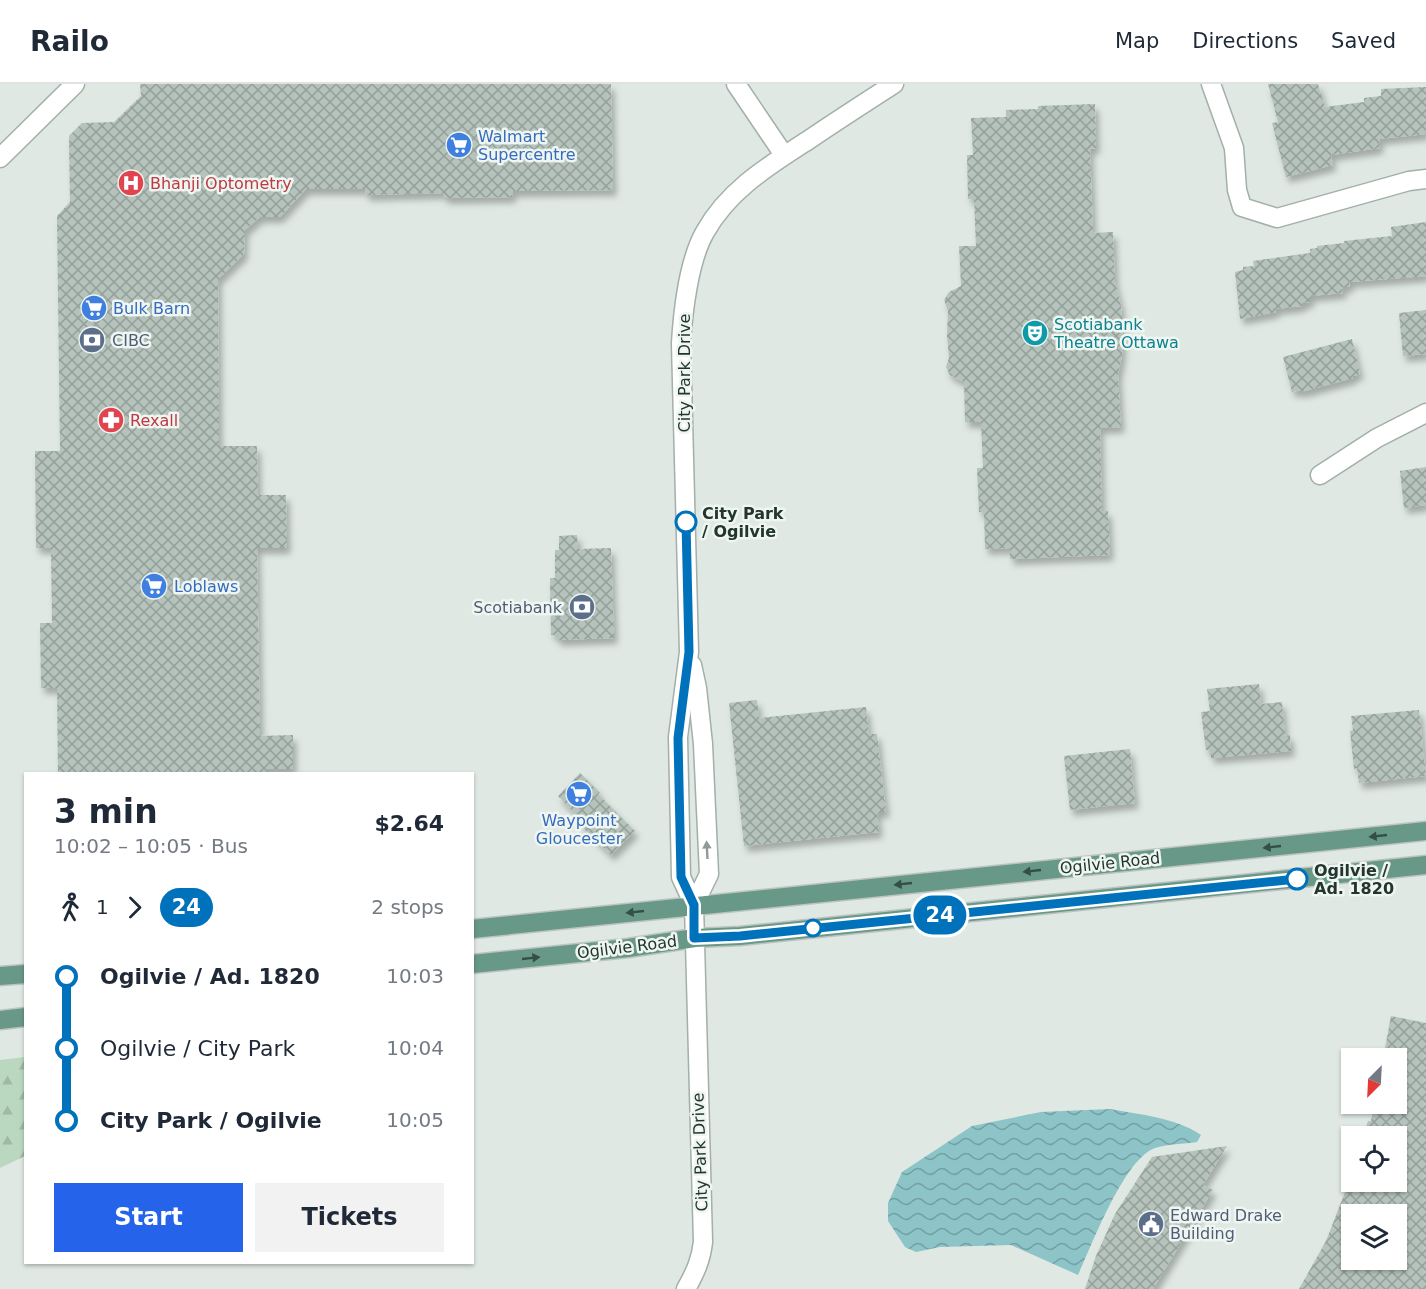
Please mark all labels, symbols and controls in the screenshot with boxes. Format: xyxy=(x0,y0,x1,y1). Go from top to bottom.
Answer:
text: Railo xyxy=(30,25,109,58)
text: Map xyxy=(1115,29,1159,53)
text: Directions xyxy=(1192,29,1298,53)
text: Saved xyxy=(1331,29,1396,53)
place label: Walmart Supercentre xyxy=(478,127,576,164)
supermarket icon: Walmart Supercentre xyxy=(444,130,474,160)
hospital icon: Bhanji Optometry xyxy=(116,168,146,198)
place label: Bhanji Optometry xyxy=(150,174,292,193)
supermarket icon: Bulk Barn xyxy=(79,293,109,323)
place label: Bulk Barn xyxy=(113,299,190,318)
street label: City Park Drive xyxy=(675,314,694,432)
place label: Scotiabank Theatre Ottawa xyxy=(1053,315,1179,352)
theatre icon: Scotiabank Theatre Ottawa xyxy=(1020,318,1050,348)
bank icon: CIBC xyxy=(77,325,107,355)
place label: CIBC xyxy=(112,331,150,350)
pharmacy icon: Rexall xyxy=(96,405,126,435)
place label: Rexall xyxy=(130,411,178,430)
place label: City Park / Ogilvie xyxy=(702,504,784,541)
marker: City Park / Ogilvie xyxy=(675,511,697,533)
supermarket icon: Loblaws xyxy=(139,571,169,601)
place label: Loblaws xyxy=(174,577,238,596)
bank icon: Scotiabank xyxy=(567,592,597,622)
place label: Scotiabank xyxy=(473,598,563,617)
supermarket icon: Waypoint Gloucester xyxy=(564,779,594,809)
text: 3 min xyxy=(54,792,158,831)
text: $2.64 xyxy=(374,811,444,836)
place label: Waypoint Gloucester xyxy=(536,811,623,848)
one-way arrow xyxy=(1369,831,1388,841)
text: 10:02 – 10:05 · Bus xyxy=(54,834,248,858)
one-way arrow xyxy=(703,841,712,860)
one-way arrow xyxy=(1263,842,1282,852)
street label: Ogilvie Road xyxy=(1059,848,1161,878)
place label: Ogilvie / Ad. 1820 xyxy=(1314,861,1394,898)
one-way arrow xyxy=(1023,866,1042,876)
marker: Ogilvie / Ad. 1820 xyxy=(1286,868,1308,890)
one-way arrow xyxy=(894,879,913,889)
icon: walk xyxy=(54,891,87,924)
icon: forward xyxy=(118,891,151,924)
text: 1 xyxy=(96,895,109,919)
text: 24 xyxy=(172,895,201,919)
text: 2 stops xyxy=(371,895,444,919)
line badge: 24 xyxy=(913,896,967,934)
text: 24 xyxy=(925,903,955,927)
one-way arrow xyxy=(626,907,645,917)
unlabelled marker xyxy=(804,919,822,937)
street label: Ogilvie Road xyxy=(576,931,678,963)
one-way arrow xyxy=(521,953,540,963)
text: Ogilvie / Ad. 1820 xyxy=(100,964,320,989)
text: 10:03 xyxy=(386,964,444,988)
text: Ogilvie / City Park xyxy=(100,1036,295,1061)
text: 10:04 xyxy=(386,1036,444,1060)
north arrow xyxy=(1341,1048,1407,1114)
map controls xyxy=(1341,1048,1407,1270)
street label: City Park Drive xyxy=(688,1092,712,1212)
text: City Park / Ogilvie xyxy=(100,1108,322,1133)
text: 10:05 xyxy=(386,1108,444,1132)
button: locate xyxy=(1341,1126,1407,1192)
button: Start xyxy=(54,1183,243,1252)
button: Tickets xyxy=(255,1183,444,1252)
button: layers xyxy=(1341,1204,1407,1270)
place label: Edward Drake Building xyxy=(1170,1206,1282,1243)
public building icon: Edward Drake Building xyxy=(1136,1209,1166,1239)

